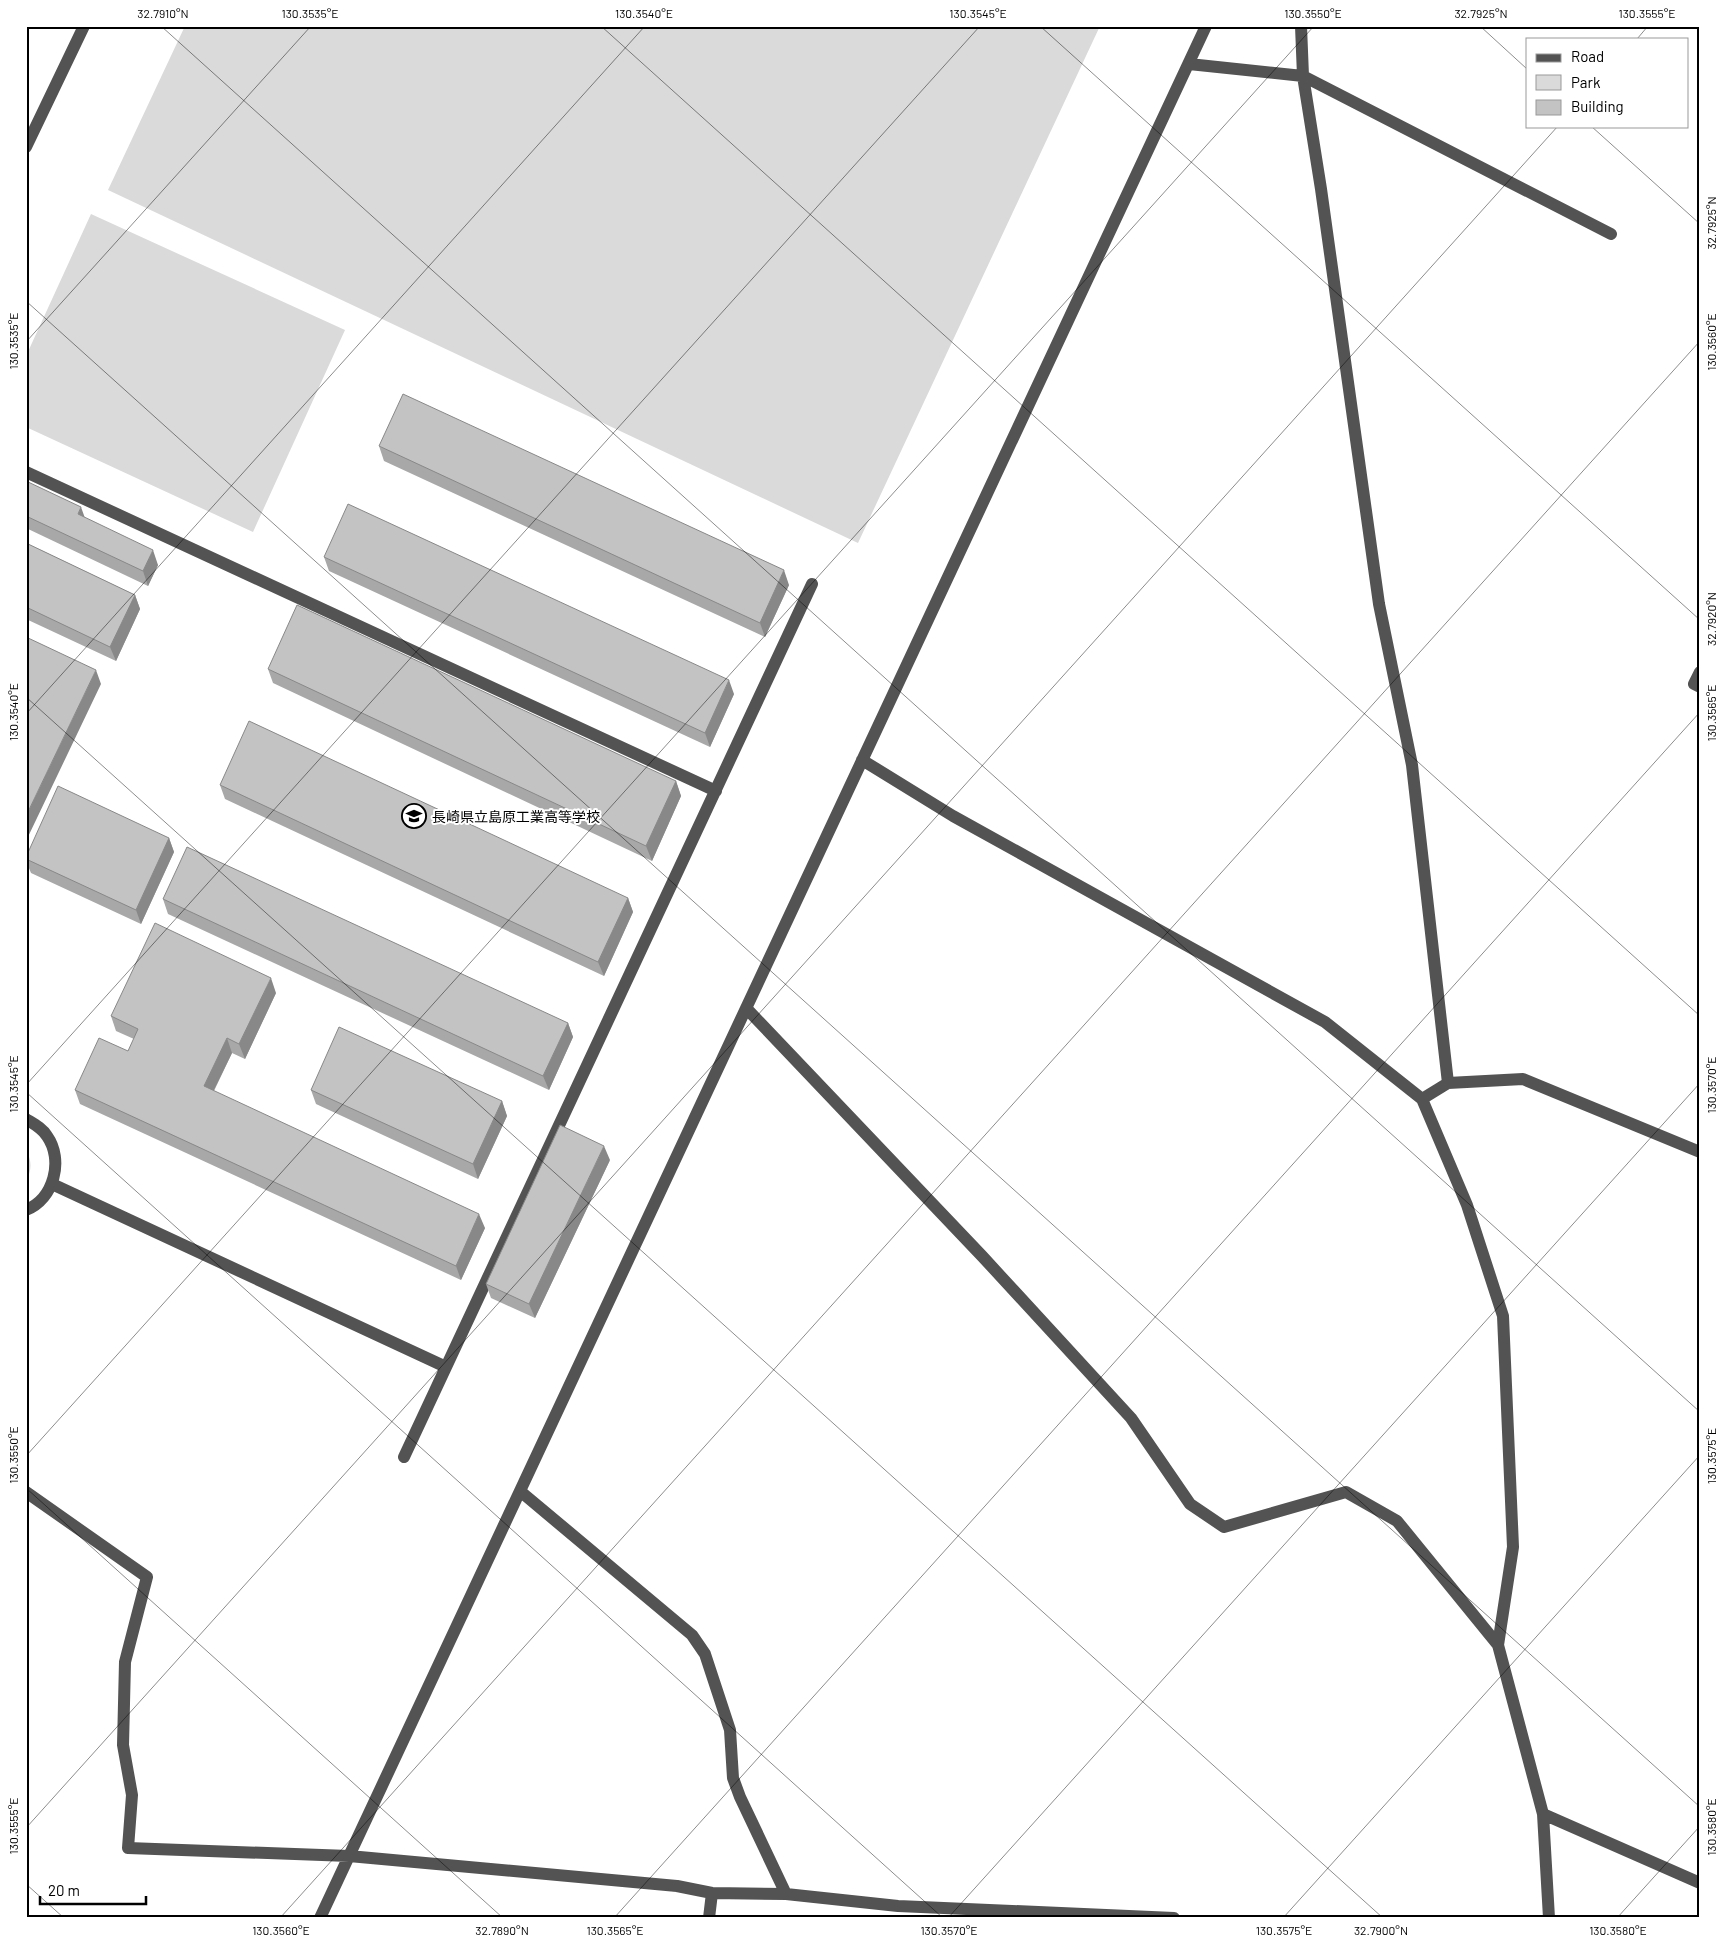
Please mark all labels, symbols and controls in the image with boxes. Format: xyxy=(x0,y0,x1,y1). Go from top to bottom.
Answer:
text: 32.7910°N xyxy=(137,6,189,20)
text: 130.3535°E xyxy=(281,6,339,20)
text: 130.3540°E xyxy=(615,6,673,20)
text: 130.3545°E xyxy=(949,6,1007,20)
text: 130.3550°E xyxy=(1284,6,1342,20)
text: 32.7925°N xyxy=(1454,6,1508,20)
text: 130.3555°E xyxy=(1618,6,1676,20)
legend xyxy=(1526,38,1688,128)
text: Road xyxy=(1571,47,1604,65)
text: Park xyxy=(1571,73,1601,91)
text: Building xyxy=(1571,97,1624,115)
text: 32.7925°N xyxy=(1704,196,1718,250)
text: 130.3535°E xyxy=(6,312,20,370)
text: 130.3560°E xyxy=(1704,313,1718,371)
text: 32.7920°N xyxy=(1704,592,1718,646)
text: 130.3540°E xyxy=(6,683,20,741)
text: 130.3565°E xyxy=(1704,684,1718,742)
school or university icon: 長崎県立島原工業高等学校 xyxy=(401,803,427,829)
place label: 長崎県立島原工業高等学校 xyxy=(432,808,600,825)
text: 130.3545°E xyxy=(6,1055,20,1113)
text: 130.3570°E xyxy=(1704,1056,1718,1114)
text: 130.3550°E xyxy=(6,1426,20,1484)
text: 130.3575°E xyxy=(1704,1428,1718,1484)
text: 130.3555°E xyxy=(6,1797,20,1855)
text: 130.3580°E xyxy=(1704,1798,1718,1856)
scale bar xyxy=(40,1874,146,1906)
text: 20 m xyxy=(48,1881,80,1899)
text: 130.3560°E xyxy=(252,1923,310,1937)
text: 32.7890°N xyxy=(475,1923,529,1937)
text: 130.3565°E xyxy=(586,1923,644,1937)
text: 130.3570°E xyxy=(920,1923,978,1937)
text: 130.3575°E xyxy=(1256,1923,1312,1937)
text: 32.7900°N xyxy=(1354,1923,1408,1937)
text: 130.3580°E xyxy=(1589,1923,1647,1937)

